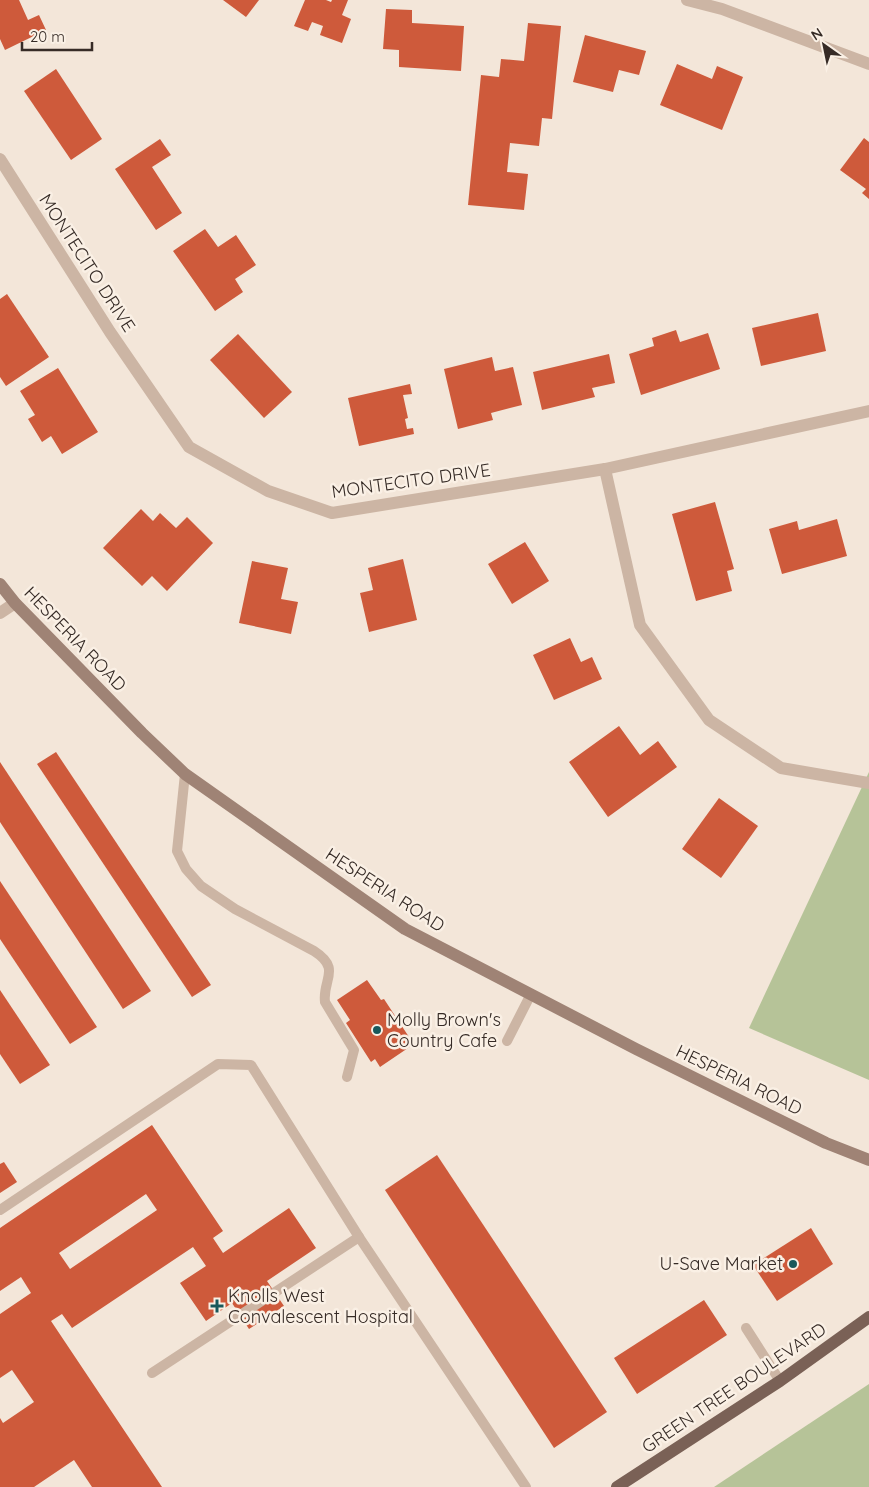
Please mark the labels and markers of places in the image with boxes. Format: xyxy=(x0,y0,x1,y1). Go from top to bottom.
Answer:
place label: Molly Brown's Country Cafe xyxy=(387,1008,501,1052)
marker: Molly Brown's Country Cafe xyxy=(371,1024,383,1036)
place label: U-Save Market xyxy=(660,1252,783,1275)
marker: U-Save Market xyxy=(787,1258,799,1270)
place label: Knolls West Convalescent Hospital xyxy=(228,1284,413,1328)
marker: Knolls West Convalescent Hospital xyxy=(210,1299,224,1313)

